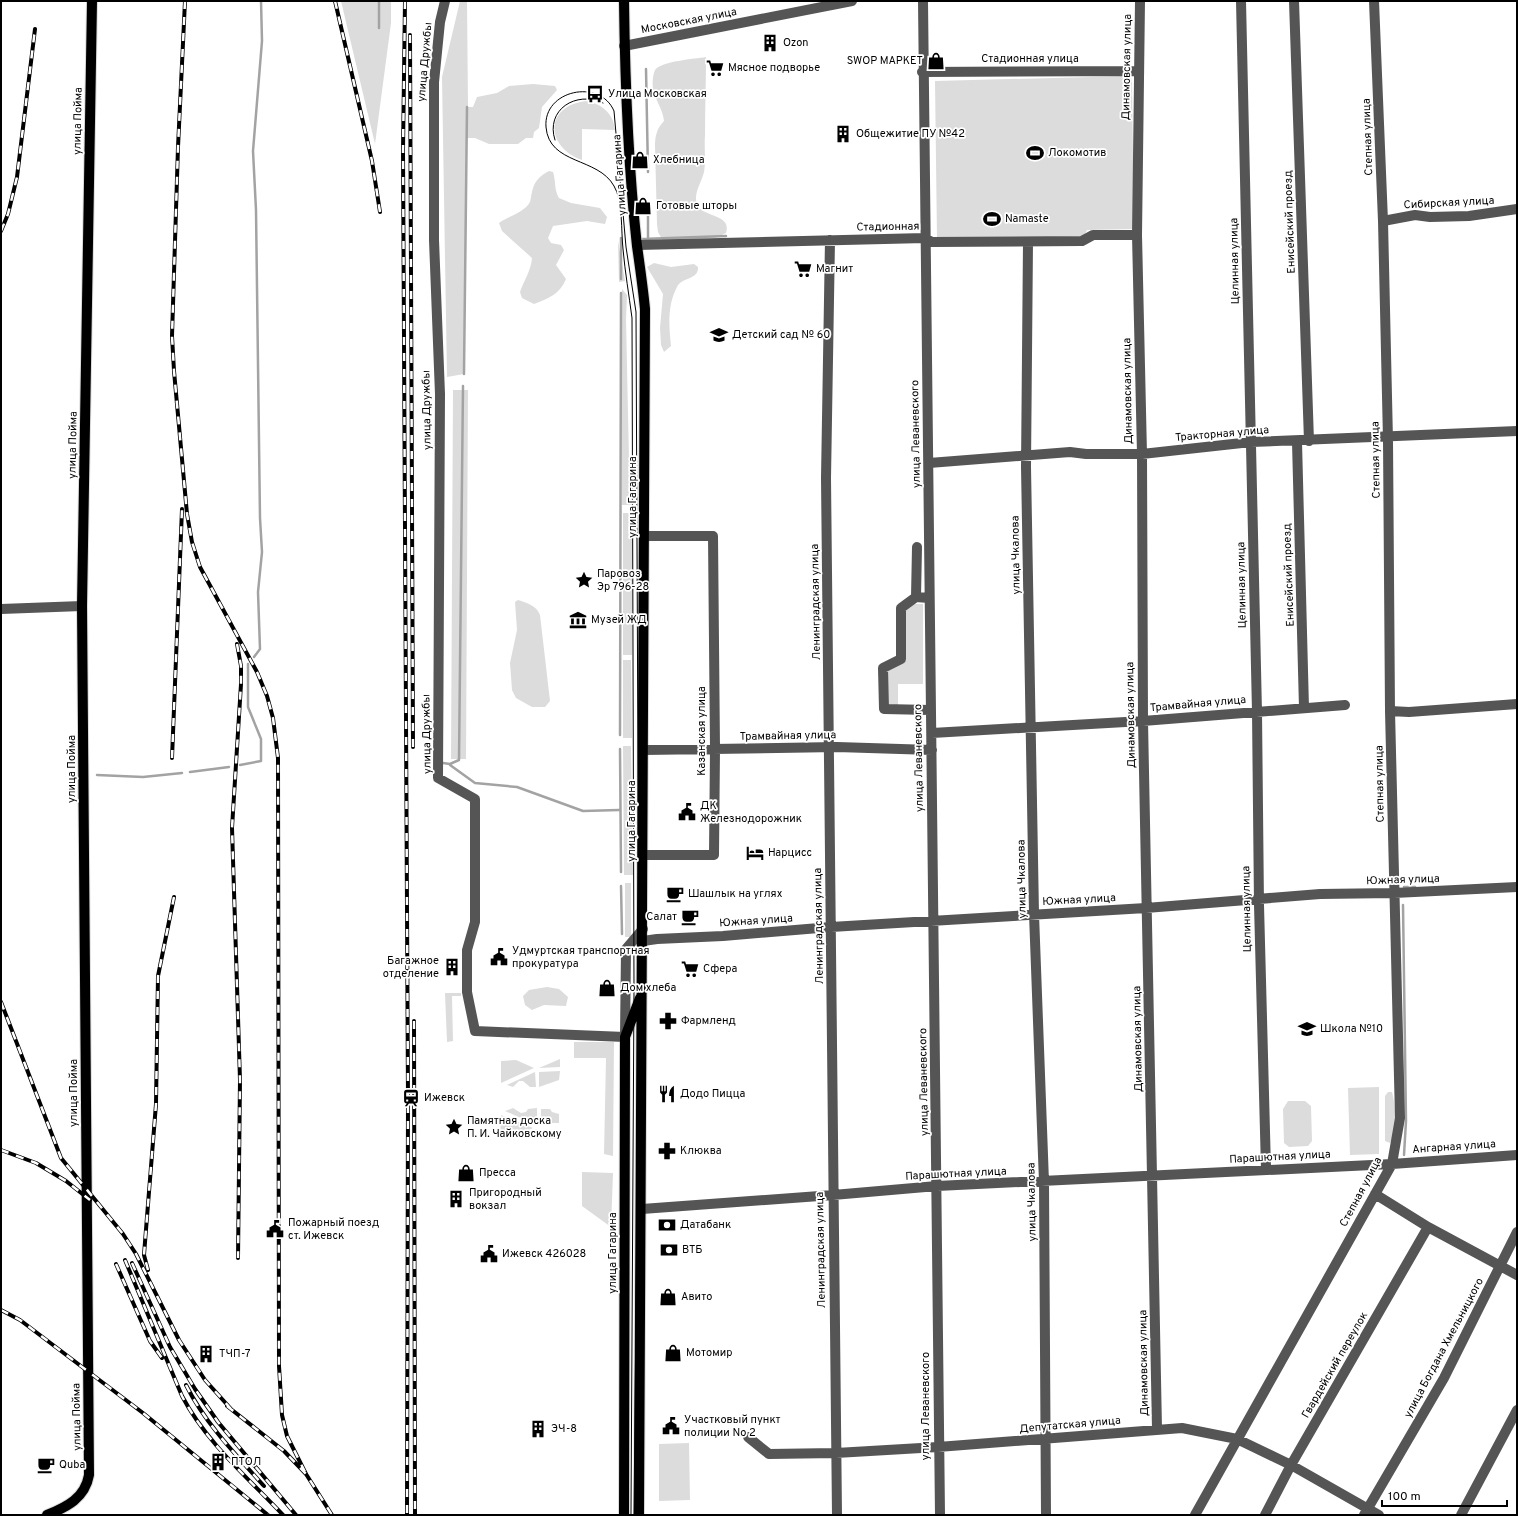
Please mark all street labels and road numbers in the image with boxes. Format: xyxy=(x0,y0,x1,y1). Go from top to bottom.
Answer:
street label: Московская улица xyxy=(640,5,738,37)
street label: Динамовская улица xyxy=(1119,14,1135,120)
street label: улица Дружбы xyxy=(415,22,435,102)
street label: Стадионная улица xyxy=(981,52,1079,66)
street label: улица Пойма xyxy=(70,87,86,155)
street label: Степная улица xyxy=(1360,98,1376,176)
street label: улица Гагарина xyxy=(610,134,630,216)
street label: Енисейский проезд xyxy=(1281,170,1299,274)
street label: Сибирская улица xyxy=(1403,194,1495,212)
street label: Целинная улица xyxy=(1227,217,1243,304)
street label: Стадионная xyxy=(856,219,920,235)
street label: Динамовская улица xyxy=(1120,338,1136,444)
street label: улица Дружбы xyxy=(419,370,435,450)
street label: улица Леваневского xyxy=(908,380,924,488)
street label: улица Пойма xyxy=(65,411,81,479)
street label: Степная улица xyxy=(1368,421,1384,499)
street label: Тракторная улица xyxy=(1175,423,1270,445)
street label: улица Гагарина xyxy=(626,456,640,538)
street label: улица Чкалова xyxy=(1008,515,1024,595)
street label: Енисейский проезд xyxy=(1280,523,1298,627)
street label: Целинная улица xyxy=(1234,541,1250,628)
street label: Ленинградская улица xyxy=(808,543,824,660)
street label: Динамовская улица xyxy=(1123,662,1139,768)
street label: Казанская улица xyxy=(695,686,709,776)
street label: Трамвайная улица xyxy=(1149,693,1247,715)
street label: улица Дружбы xyxy=(419,694,435,774)
street label: улица Леваневского xyxy=(911,704,927,812)
street label: Трамвайная улица xyxy=(740,728,837,744)
street label: улица Пойма xyxy=(65,735,79,803)
street label: Степная улица xyxy=(1372,745,1388,823)
street label: улица Гагарина xyxy=(625,780,639,862)
street label: улица Чкалова xyxy=(1014,839,1030,919)
street label: Целинная улица xyxy=(1239,865,1255,952)
street label: Ленинградская улица xyxy=(811,867,827,984)
street label: Южная улица xyxy=(1366,872,1440,888)
street label: Южная улица xyxy=(1042,891,1116,909)
street label: Южная улица xyxy=(719,911,793,931)
street label: Динамовская улица xyxy=(1130,986,1146,1092)
street label: улица Леваневского xyxy=(916,1028,932,1136)
street label: улица Пойма xyxy=(67,1059,81,1127)
street label: Ангарная улица xyxy=(1412,1137,1496,1157)
street label: Парашютная улица xyxy=(1229,1147,1331,1167)
street label: Степная улица xyxy=(1337,1154,1385,1229)
street label: улица Чкалова xyxy=(1024,1162,1040,1242)
street label: Парашютная улица xyxy=(905,1164,1007,1184)
street label: Ленинградская улица xyxy=(813,1191,829,1308)
street label: улица Гагарина xyxy=(606,1212,620,1294)
street label: улица Богдана Хмельницкого xyxy=(1401,1276,1487,1420)
street label: Гвардейский переулок xyxy=(1299,1309,1371,1421)
street label: Динамовская улица xyxy=(1136,1310,1152,1416)
street label: улица Леваневского xyxy=(919,1352,933,1460)
street label: улица Пойма xyxy=(69,1383,85,1451)
street label: Депутатская улица xyxy=(1019,1414,1122,1436)

